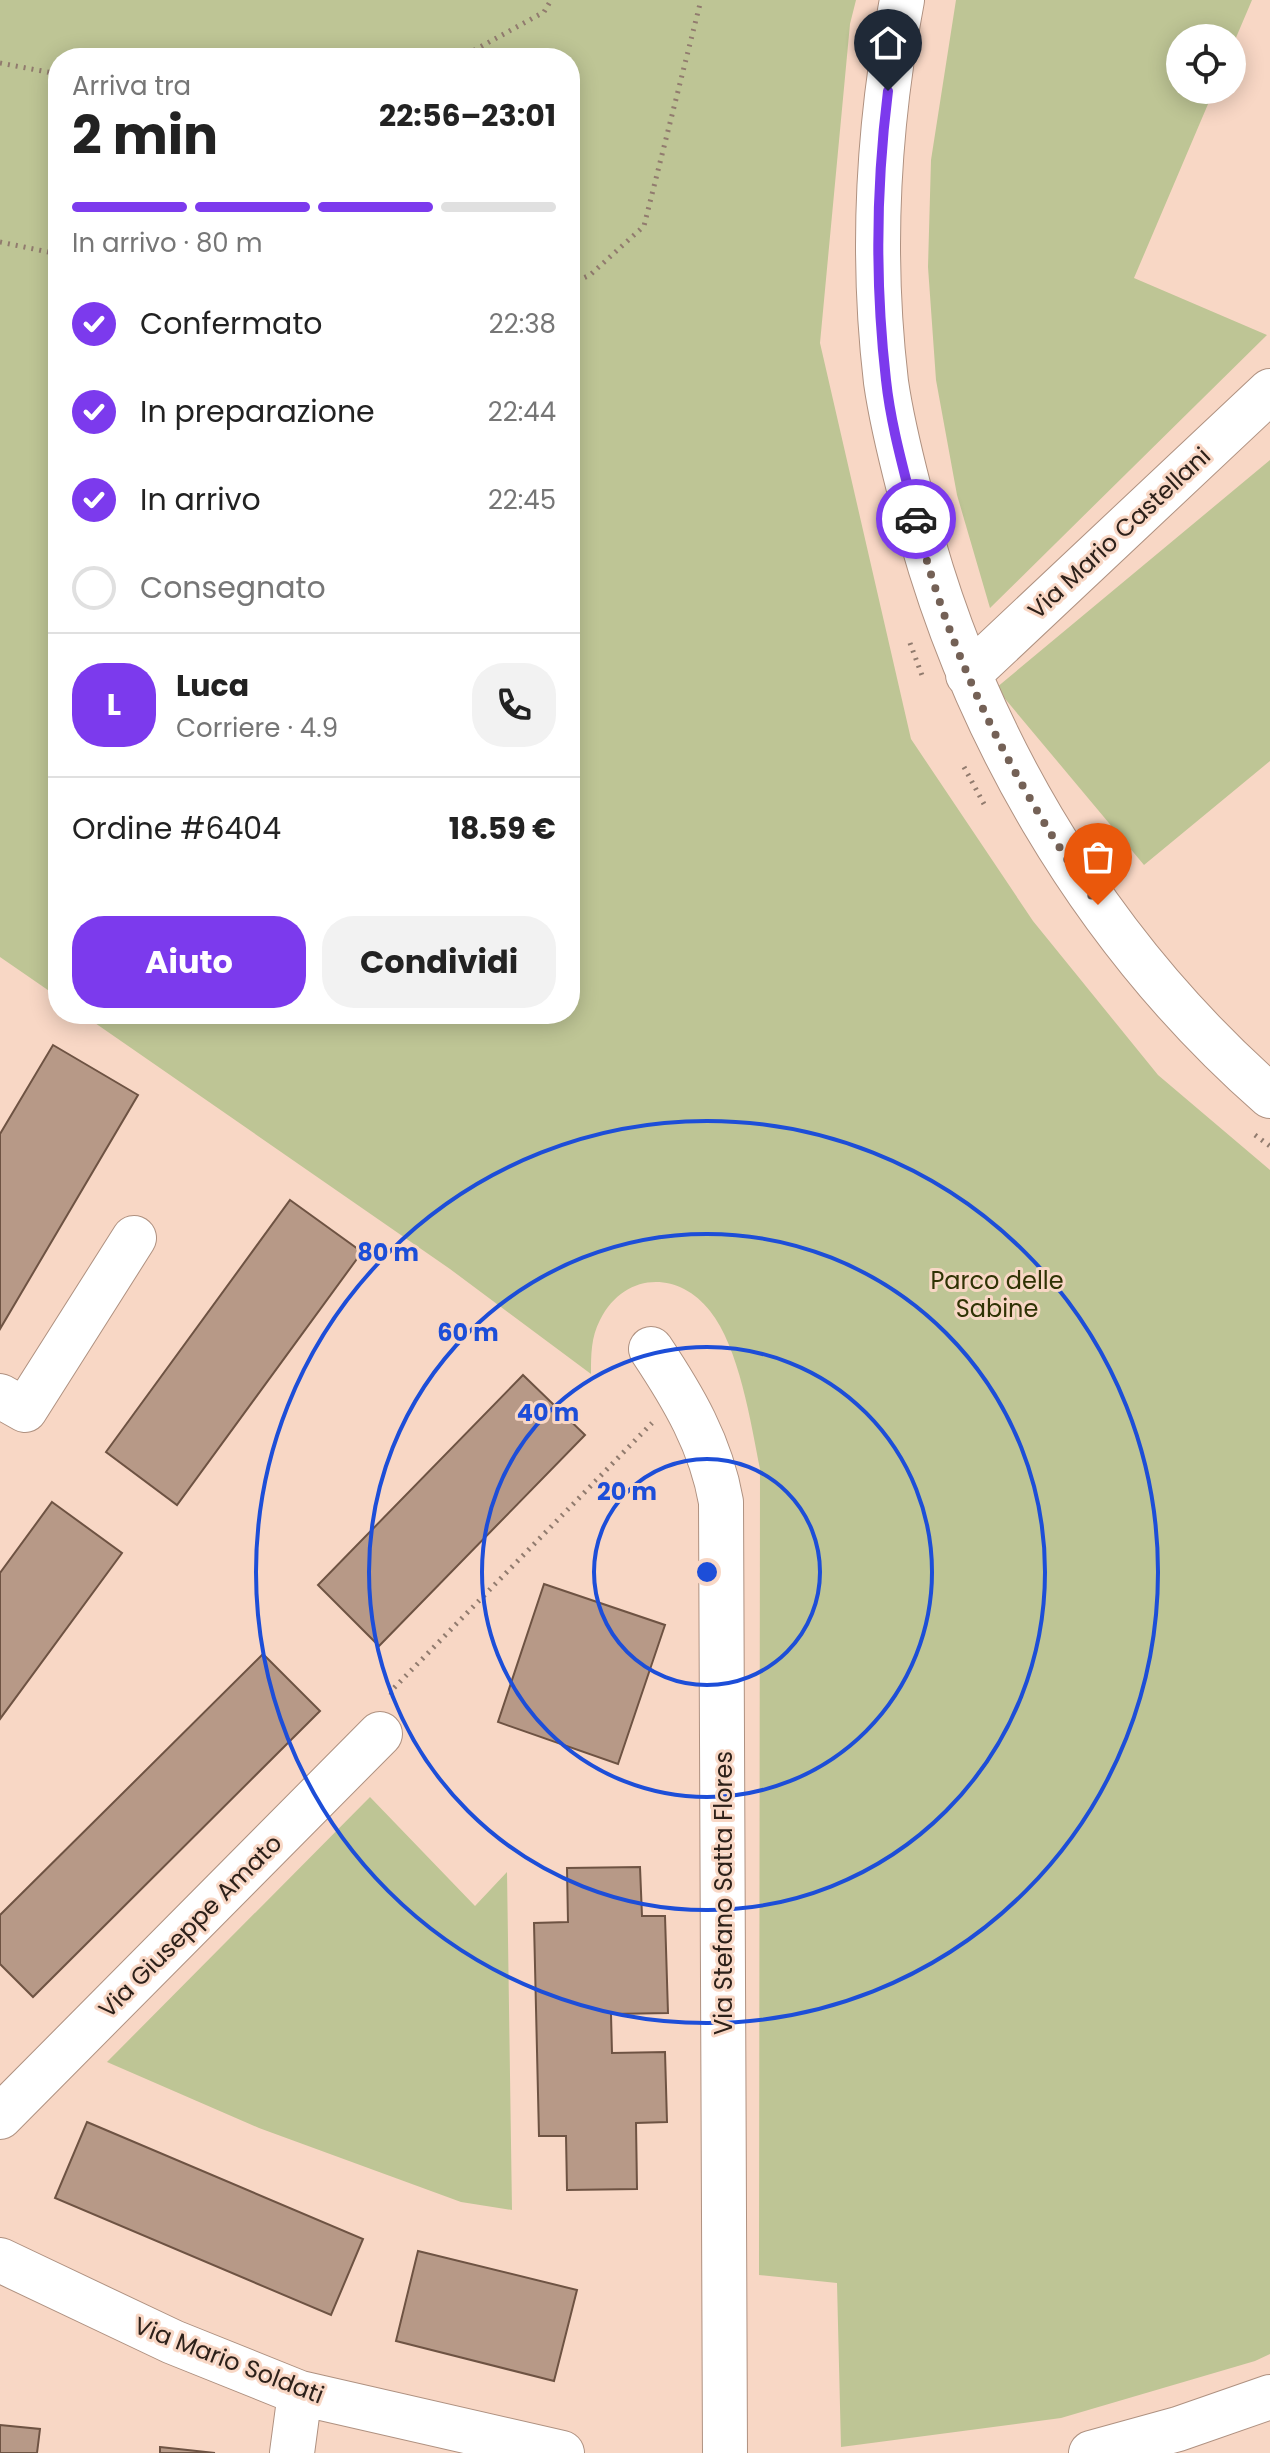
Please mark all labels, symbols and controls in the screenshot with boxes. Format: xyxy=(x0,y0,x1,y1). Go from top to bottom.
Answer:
pin xyxy=(854,9,922,91)
icon: home xyxy=(866,21,910,65)
map controls xyxy=(1166,24,1246,104)
button: locate xyxy=(1166,24,1246,104)
text: Arriva tra xyxy=(72,68,191,104)
text: 22:56–23:01 xyxy=(379,94,556,137)
text: 2 min xyxy=(72,99,218,172)
text: In arrivo · 80 m xyxy=(72,225,262,261)
icon: check xyxy=(72,302,116,346)
text: Confermato xyxy=(140,302,323,345)
text: 22:38 xyxy=(489,306,556,342)
icon: check xyxy=(72,390,116,434)
text: In preparazione xyxy=(140,390,375,433)
text: 22:44 xyxy=(488,394,556,430)
street label: Via Mario Castellani xyxy=(1021,440,1217,626)
icon: check xyxy=(72,478,116,522)
text: In arrivo xyxy=(140,478,261,521)
courier xyxy=(876,479,956,559)
text: 22:45 xyxy=(488,482,556,518)
icon: car xyxy=(894,497,938,541)
text: Consegnato xyxy=(140,566,326,609)
button: phone xyxy=(472,663,556,747)
text: Luca xyxy=(176,664,249,707)
text: L xyxy=(107,683,121,726)
text: Corriere · 4.9 xyxy=(176,710,338,746)
text: Ordine #6404 xyxy=(72,807,281,850)
text: 18.59 € xyxy=(449,807,556,850)
pin xyxy=(1064,823,1132,905)
icon: bag xyxy=(1076,835,1120,879)
button: Aiuto xyxy=(72,916,306,1008)
button: Condividi xyxy=(322,916,556,1008)
text: 80 m xyxy=(357,1236,419,1269)
park label: Parco delle Sabine xyxy=(930,1264,1064,1325)
text: 60 m xyxy=(437,1316,499,1349)
text: 40 m xyxy=(517,1396,579,1429)
text: 20 m xyxy=(597,1475,657,1508)
centre of rings xyxy=(693,1558,721,1586)
street label: Via Stefano Satta Flores xyxy=(707,1751,740,2035)
street label: Via Giuseppe Amato xyxy=(91,1827,289,2025)
street label: Via Mario Soldati xyxy=(129,2309,329,2411)

